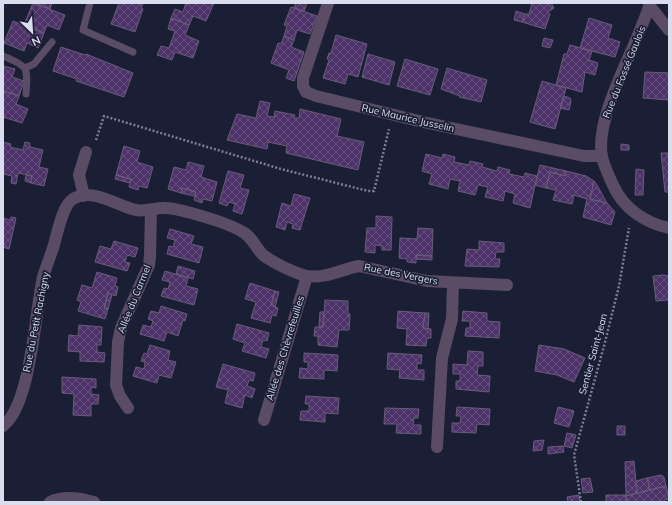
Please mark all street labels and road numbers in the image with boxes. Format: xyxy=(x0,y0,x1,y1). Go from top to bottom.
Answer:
street label: Rue du Fossé Gaulois xyxy=(599,24,649,120)
street label: Rue Maurice Jusselin xyxy=(360,101,456,135)
street label: Rue des Vergers xyxy=(363,260,439,288)
street label: Allée du Carmel xyxy=(114,263,154,335)
street label: Rue du Petit Rachigny xyxy=(20,270,52,373)
street label: Allée des Chèvrefeuilles xyxy=(263,294,307,402)
street label: Sentier Saint-Jean xyxy=(576,312,610,396)

